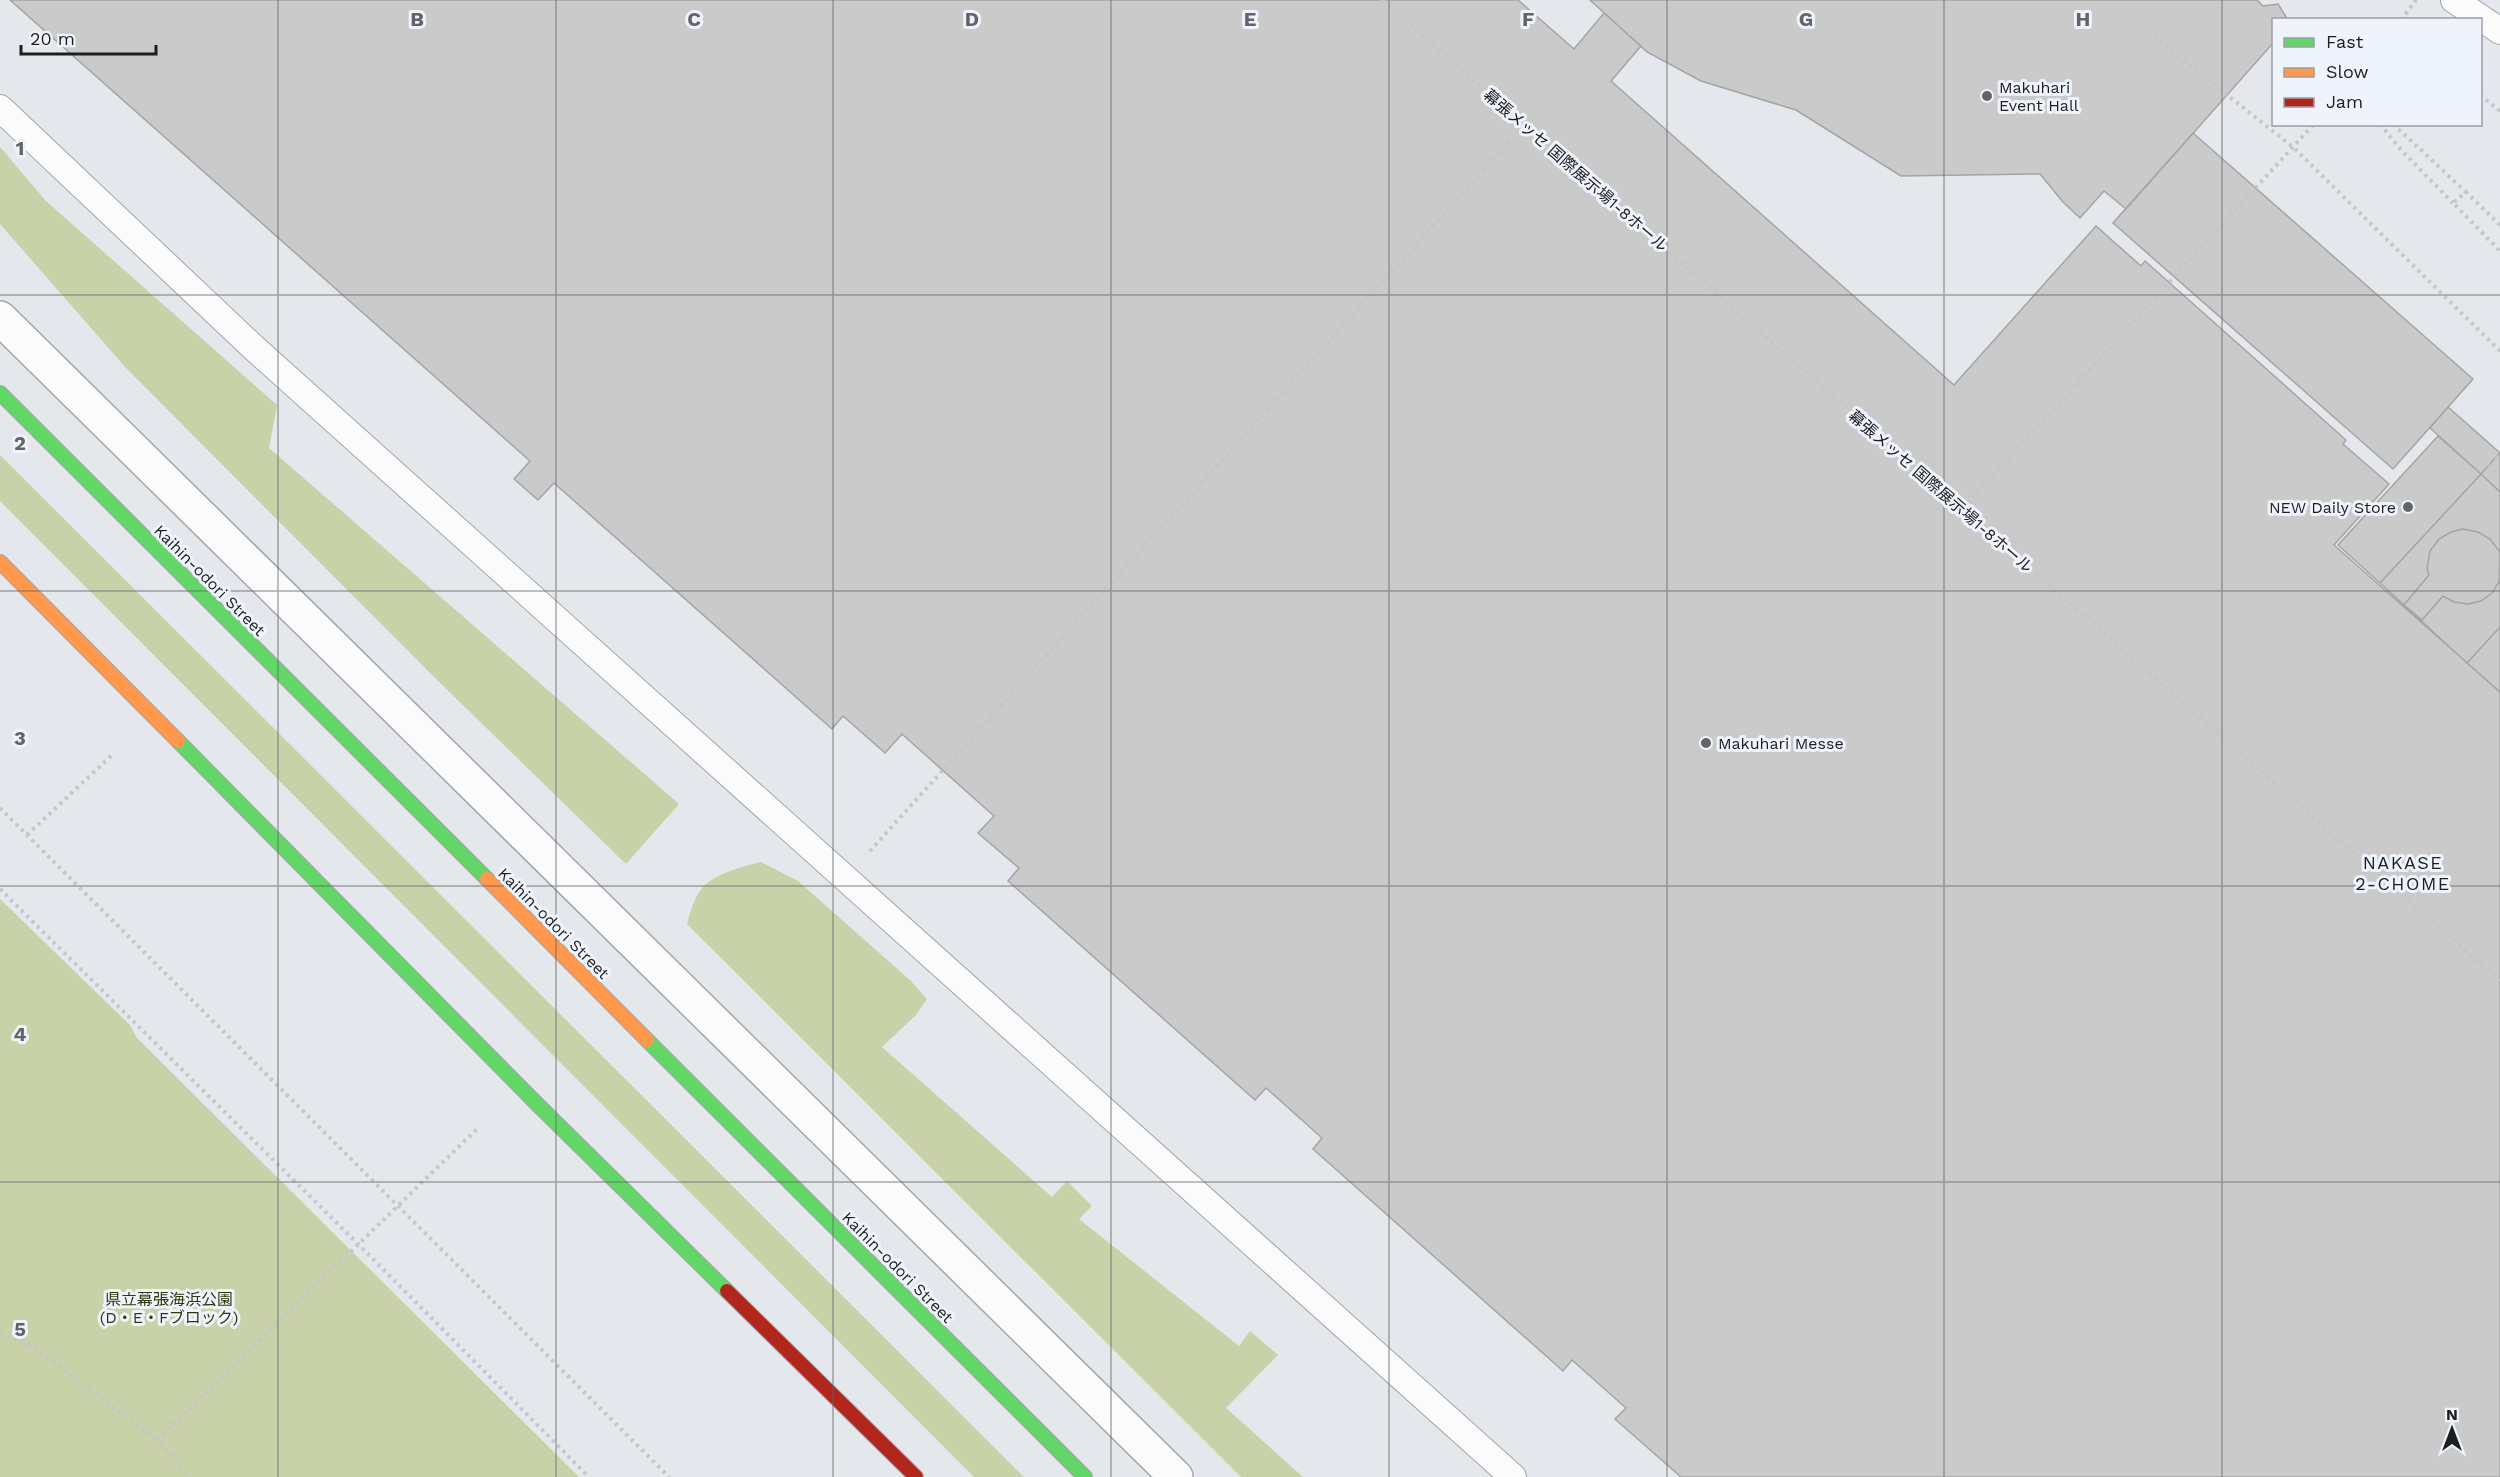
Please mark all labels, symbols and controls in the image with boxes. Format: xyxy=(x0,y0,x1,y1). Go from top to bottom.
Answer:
text: B xyxy=(410,7,424,31)
text: C xyxy=(687,7,701,31)
text: D xyxy=(965,7,979,31)
text: E xyxy=(1244,7,1256,31)
text: F xyxy=(1522,7,1534,31)
text: G xyxy=(1799,7,1813,31)
text: H xyxy=(2076,7,2090,31)
scale bar xyxy=(21,18,156,56)
legend xyxy=(2272,18,2482,126)
text: 20 m xyxy=(30,28,75,49)
text: Fast xyxy=(2326,31,2364,52)
text: Slow xyxy=(2326,61,2369,82)
place label: Makuhari Event Hall xyxy=(1999,78,2079,115)
street label: 幕張メッセ 国際展示場1-8ホール xyxy=(1480,85,1672,256)
marker: Makuhari Event Hall xyxy=(1980,89,1994,103)
text: Jam xyxy=(2326,91,2363,112)
text: 1 xyxy=(16,136,24,160)
street label: 幕張メッセ 国際展示場1-8ホール xyxy=(1845,406,2037,577)
text: 2 xyxy=(14,431,26,455)
place label: NEW Daily Store xyxy=(2269,498,2396,517)
marker: NEW Daily Store xyxy=(2401,500,2415,514)
street label: Kaihin-odori Street xyxy=(150,521,269,640)
text: 3 xyxy=(14,726,26,750)
place label: Makuhari Messe xyxy=(1718,734,1844,753)
marker: Makuhari Messe xyxy=(1699,736,1713,750)
district label: NAKASE 2-CHOME xyxy=(2355,852,2451,894)
street label: Kaihin-odori Street xyxy=(494,864,613,983)
text: 4 xyxy=(14,1022,27,1046)
street label: Kaihin-odori Street xyxy=(838,1208,957,1327)
park label: 県立幕張海浜公園 (D・E・Fブロック) xyxy=(100,1290,238,1327)
text: 5 xyxy=(14,1317,26,1341)
north arrow xyxy=(2422,1399,2482,1459)
text: N xyxy=(2446,1405,2458,1424)

